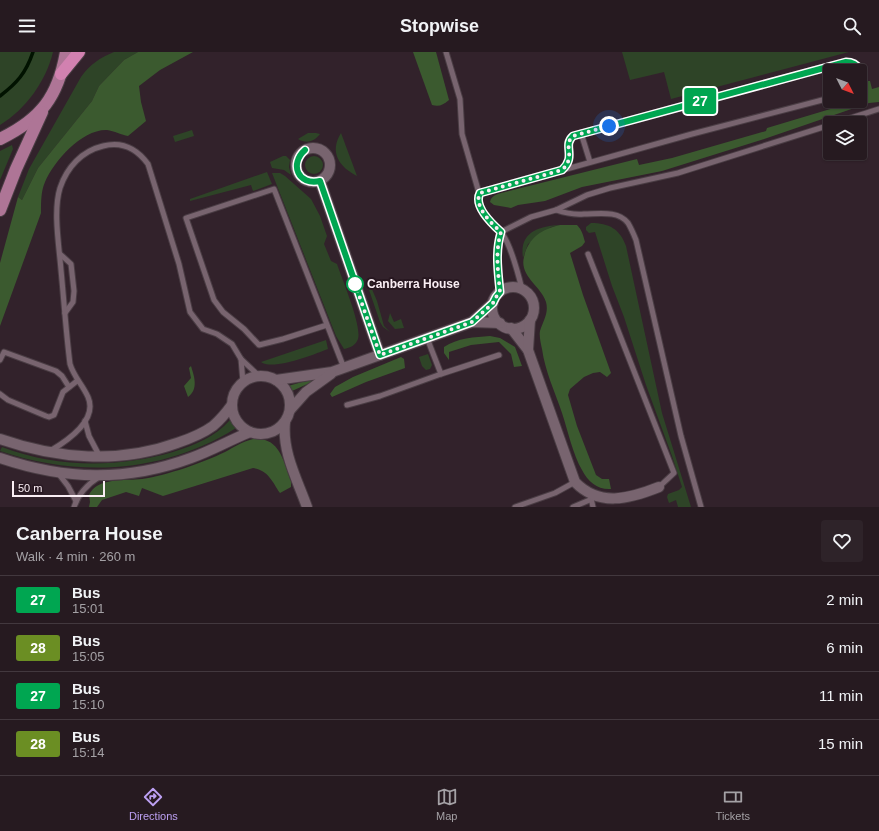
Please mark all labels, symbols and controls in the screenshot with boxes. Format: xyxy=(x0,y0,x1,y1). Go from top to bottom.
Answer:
icon: menu xyxy=(16,15,38,37)
icon: search xyxy=(841,15,863,37)
text: Stopwise xyxy=(400,16,479,36)
north arrow xyxy=(823,64,867,108)
map controls xyxy=(823,64,867,160)
line badge: 27 xyxy=(682,88,718,114)
text: 27 xyxy=(692,93,708,109)
your location xyxy=(599,116,619,136)
button: layers xyxy=(823,116,867,160)
marker: Canberra House xyxy=(346,275,364,293)
place label: Canberra House xyxy=(367,277,460,291)
scale bar xyxy=(12,479,105,498)
text: 50 m xyxy=(18,482,42,494)
button: heart xyxy=(821,520,863,562)
text: Canberra House xyxy=(16,523,163,544)
text: Walk · 4 min · 260 m xyxy=(16,549,135,564)
text: Bus xyxy=(72,584,100,601)
text: 2 min xyxy=(826,591,863,608)
text: 27 xyxy=(30,592,46,608)
text: 15:01 xyxy=(72,601,105,616)
text: Bus xyxy=(72,632,100,649)
text: 6 min xyxy=(826,639,863,656)
text: 28 xyxy=(30,640,46,656)
text: 15:05 xyxy=(72,649,105,664)
text: Bus xyxy=(72,680,100,697)
text: 11 min xyxy=(819,687,863,704)
text: 27 xyxy=(30,688,46,704)
text: 15:10 xyxy=(72,697,105,712)
text: Bus xyxy=(72,728,100,745)
text: 15 min xyxy=(818,735,863,752)
text: 28 xyxy=(30,736,46,752)
text: 15:14 xyxy=(72,745,105,760)
tab: Directions xyxy=(129,786,178,822)
tab: Map xyxy=(436,786,458,822)
tab: Tickets xyxy=(716,786,750,822)

